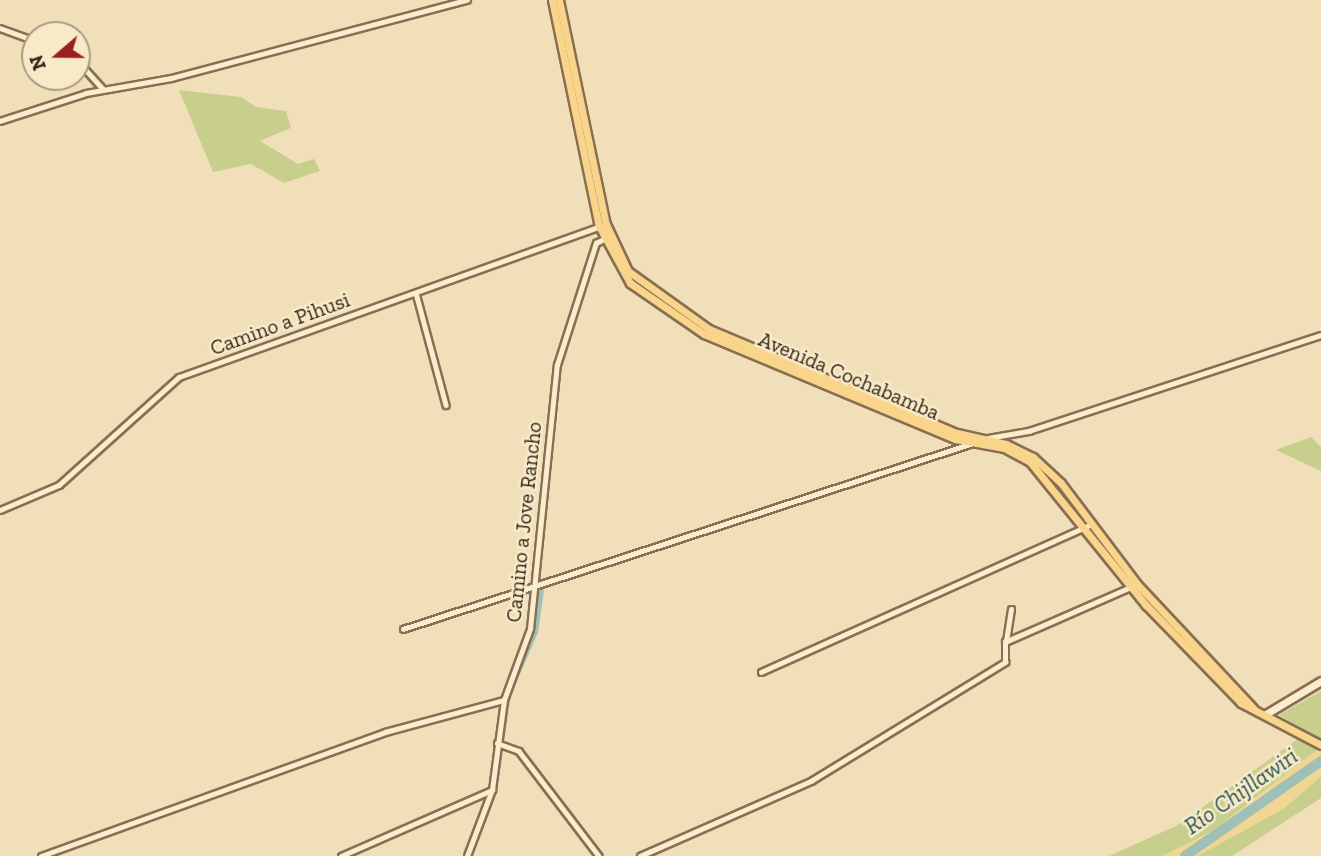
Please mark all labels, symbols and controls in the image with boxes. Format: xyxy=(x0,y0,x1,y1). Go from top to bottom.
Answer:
north arrow xyxy=(21,21,91,91)
text: N xyxy=(24,52,51,73)
street label: Camino a Pihusi xyxy=(207,287,353,361)
street label: Avenida Cochabamba xyxy=(755,327,943,425)
street label: Camino a Jove Rancho xyxy=(501,420,547,624)
water label: Río Chijllawiri xyxy=(1179,742,1303,840)

